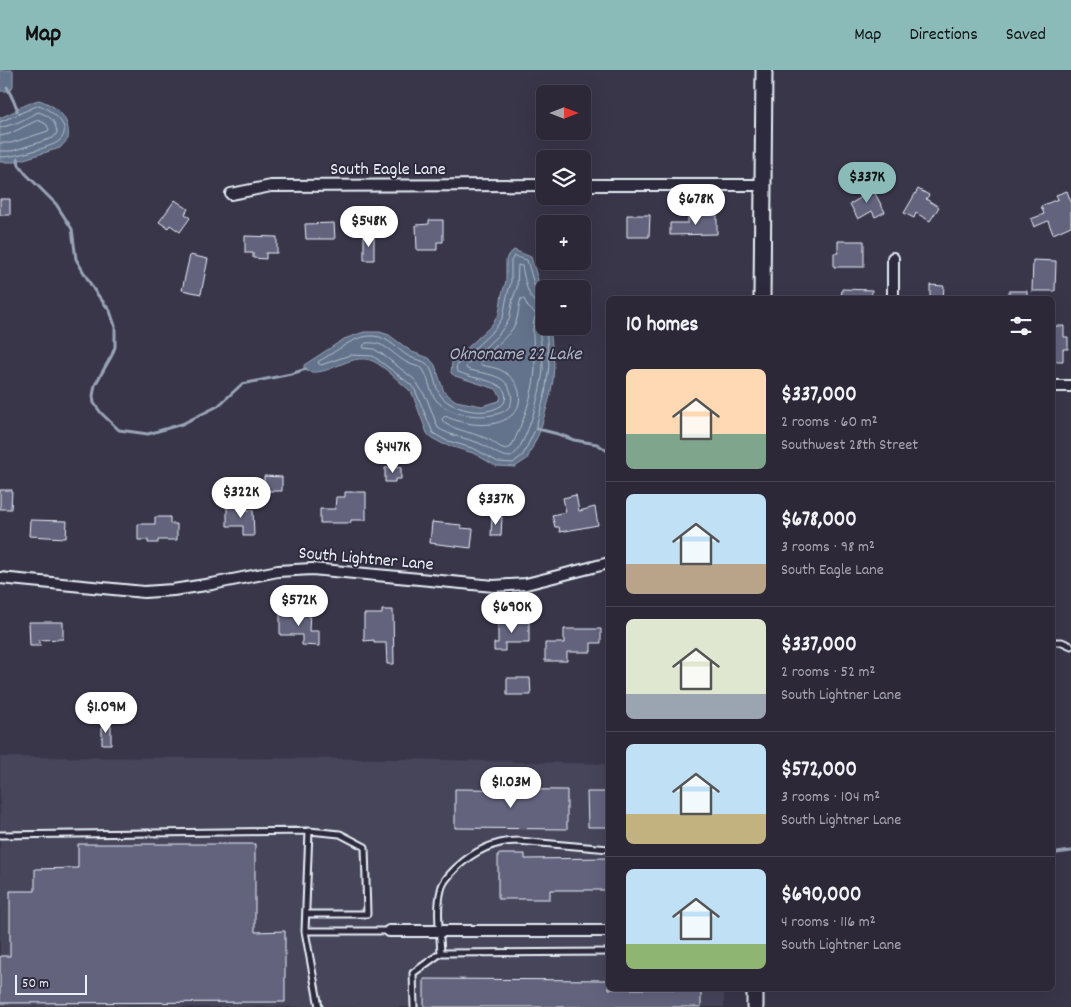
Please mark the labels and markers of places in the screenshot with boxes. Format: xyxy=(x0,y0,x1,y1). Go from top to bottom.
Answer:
pin: $337K xyxy=(832,162,902,204)
pin: $678K xyxy=(661,184,731,226)
pin: $548K xyxy=(334,206,404,248)
pin: $447K xyxy=(358,432,428,474)
pin: $322K xyxy=(206,476,276,519)
pin: $337K xyxy=(461,484,531,526)
pin: $572K xyxy=(264,584,334,627)
pin: $690K xyxy=(477,592,547,634)
pin: $1.09M xyxy=(65,692,147,734)
pin: $1.03M xyxy=(470,766,552,809)

